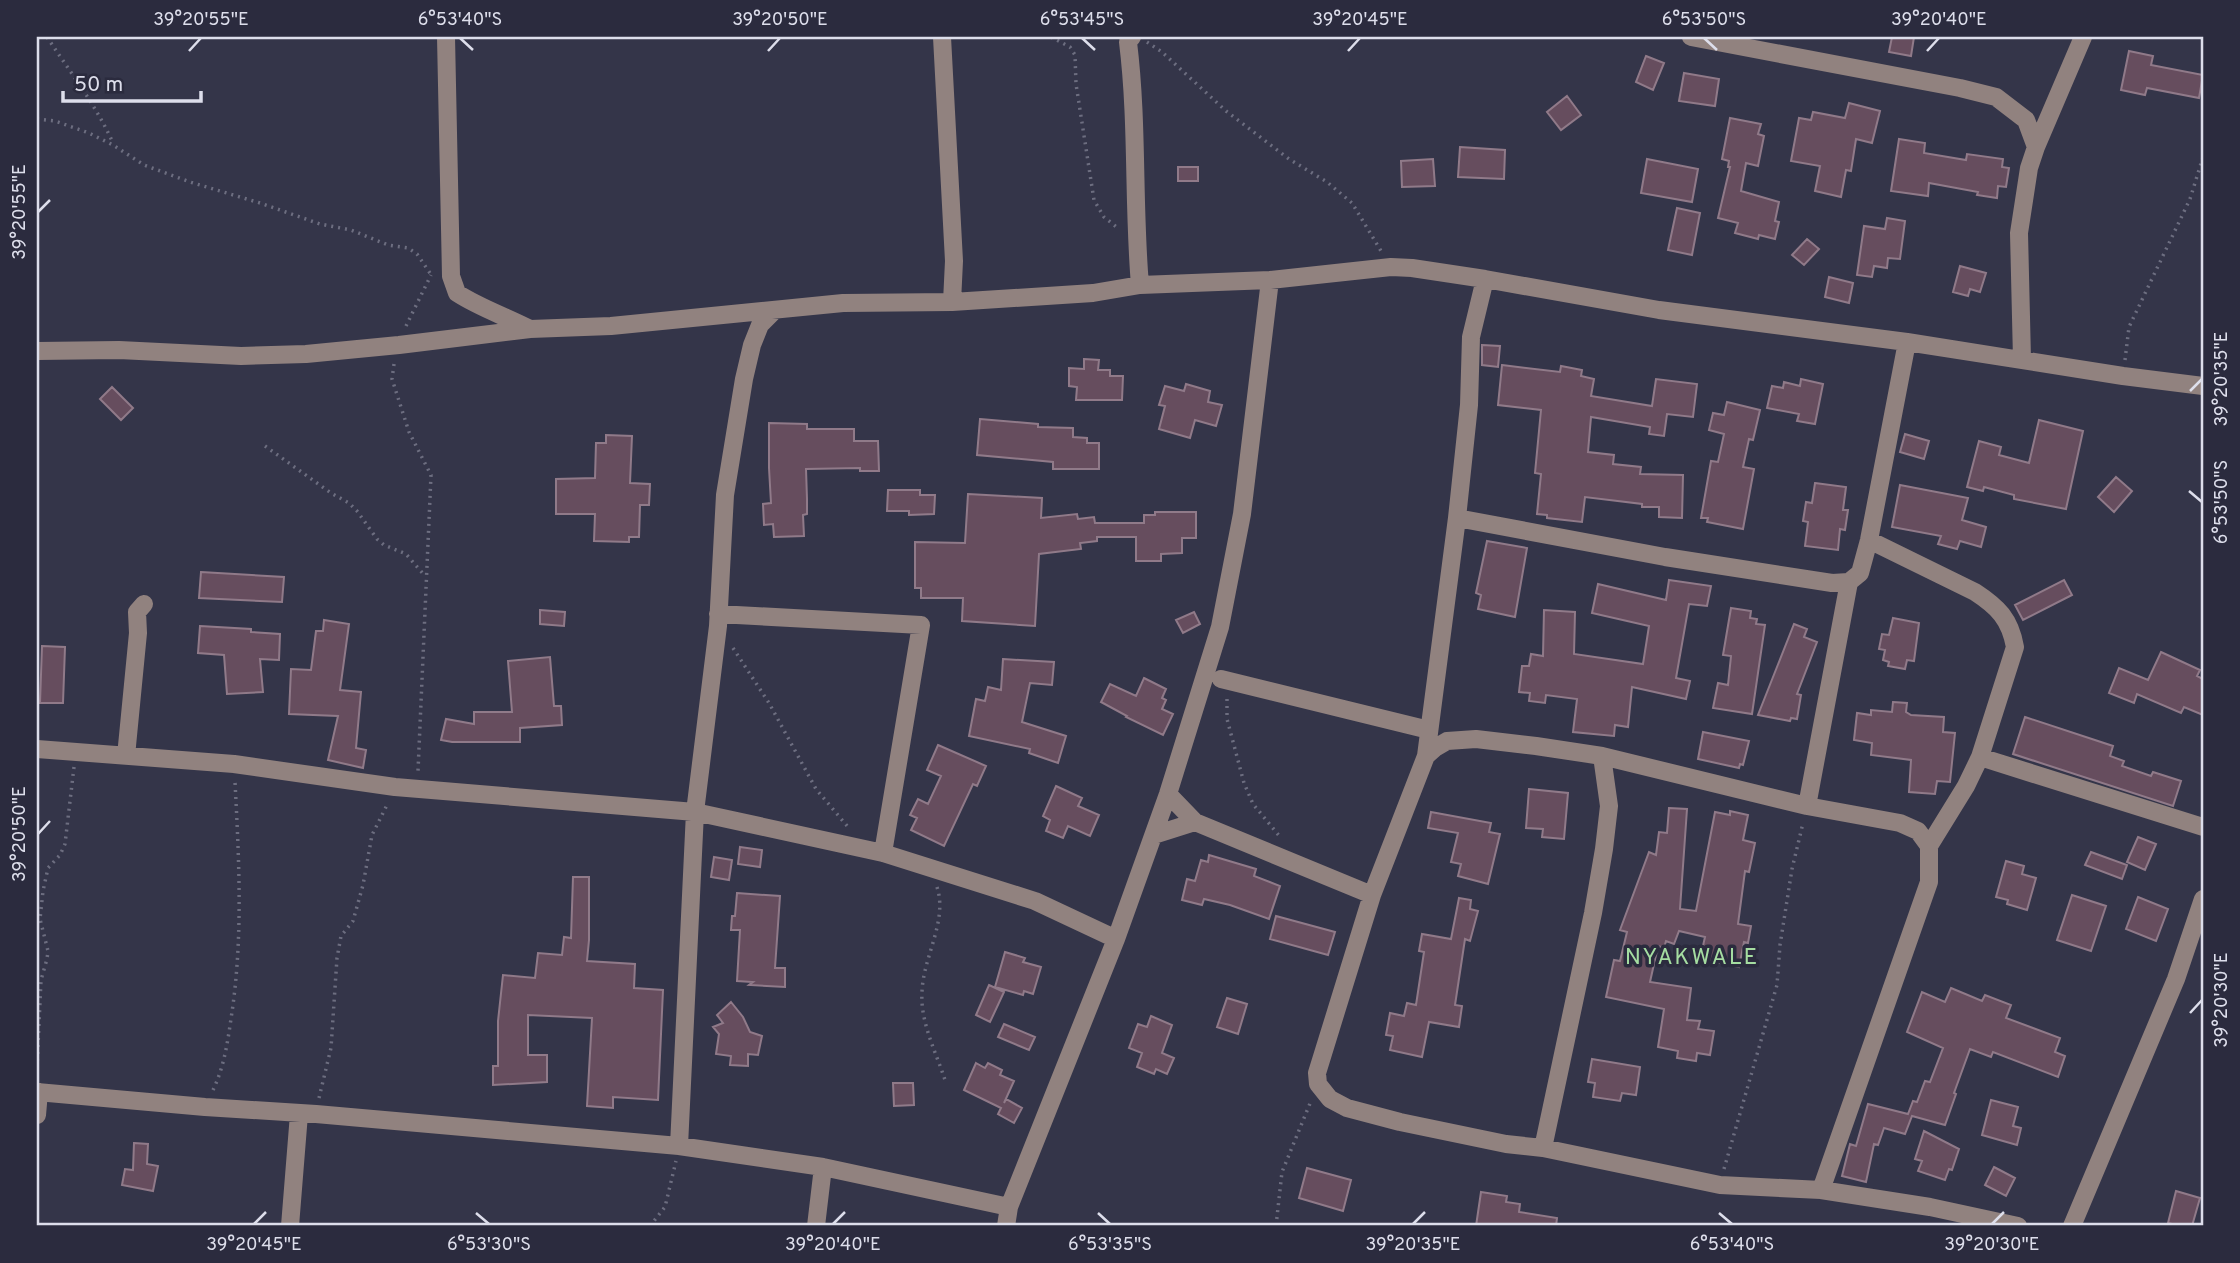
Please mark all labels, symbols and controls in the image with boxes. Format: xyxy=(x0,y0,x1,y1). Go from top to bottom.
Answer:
text: 39°20'55"E xyxy=(153,9,249,32)
text: 6°53'40"S xyxy=(418,9,502,32)
text: 39°20'50"E xyxy=(732,9,828,32)
text: 6°53'45"S xyxy=(1040,9,1124,32)
text: 39°20'45"E xyxy=(1312,9,1408,32)
text: 6°53'50"S xyxy=(1662,9,1746,32)
text: 39°20'40"E xyxy=(1891,9,1987,32)
scale bar xyxy=(63,60,201,104)
text: 50 m xyxy=(74,72,123,99)
text: 39°20'55"E xyxy=(9,164,32,260)
text: 39°20'35"E xyxy=(2211,331,2234,427)
text: 6°53'50"S xyxy=(2211,460,2234,544)
text: 39°20'50"E xyxy=(9,786,32,882)
district label: NYAKWALE xyxy=(1625,944,1759,973)
text: 39°20'30"E xyxy=(2211,952,2234,1048)
text: 39°20'45"E xyxy=(206,1234,302,1257)
text: 6°53'30"S xyxy=(447,1234,531,1257)
text: 39°20'40"E xyxy=(785,1234,881,1257)
text: 6°53'35"S xyxy=(1068,1234,1152,1257)
text: 39°20'35"E xyxy=(1365,1234,1461,1257)
text: 6°53'40"S xyxy=(1690,1234,1774,1257)
text: 39°20'30"E xyxy=(1944,1234,2040,1257)

